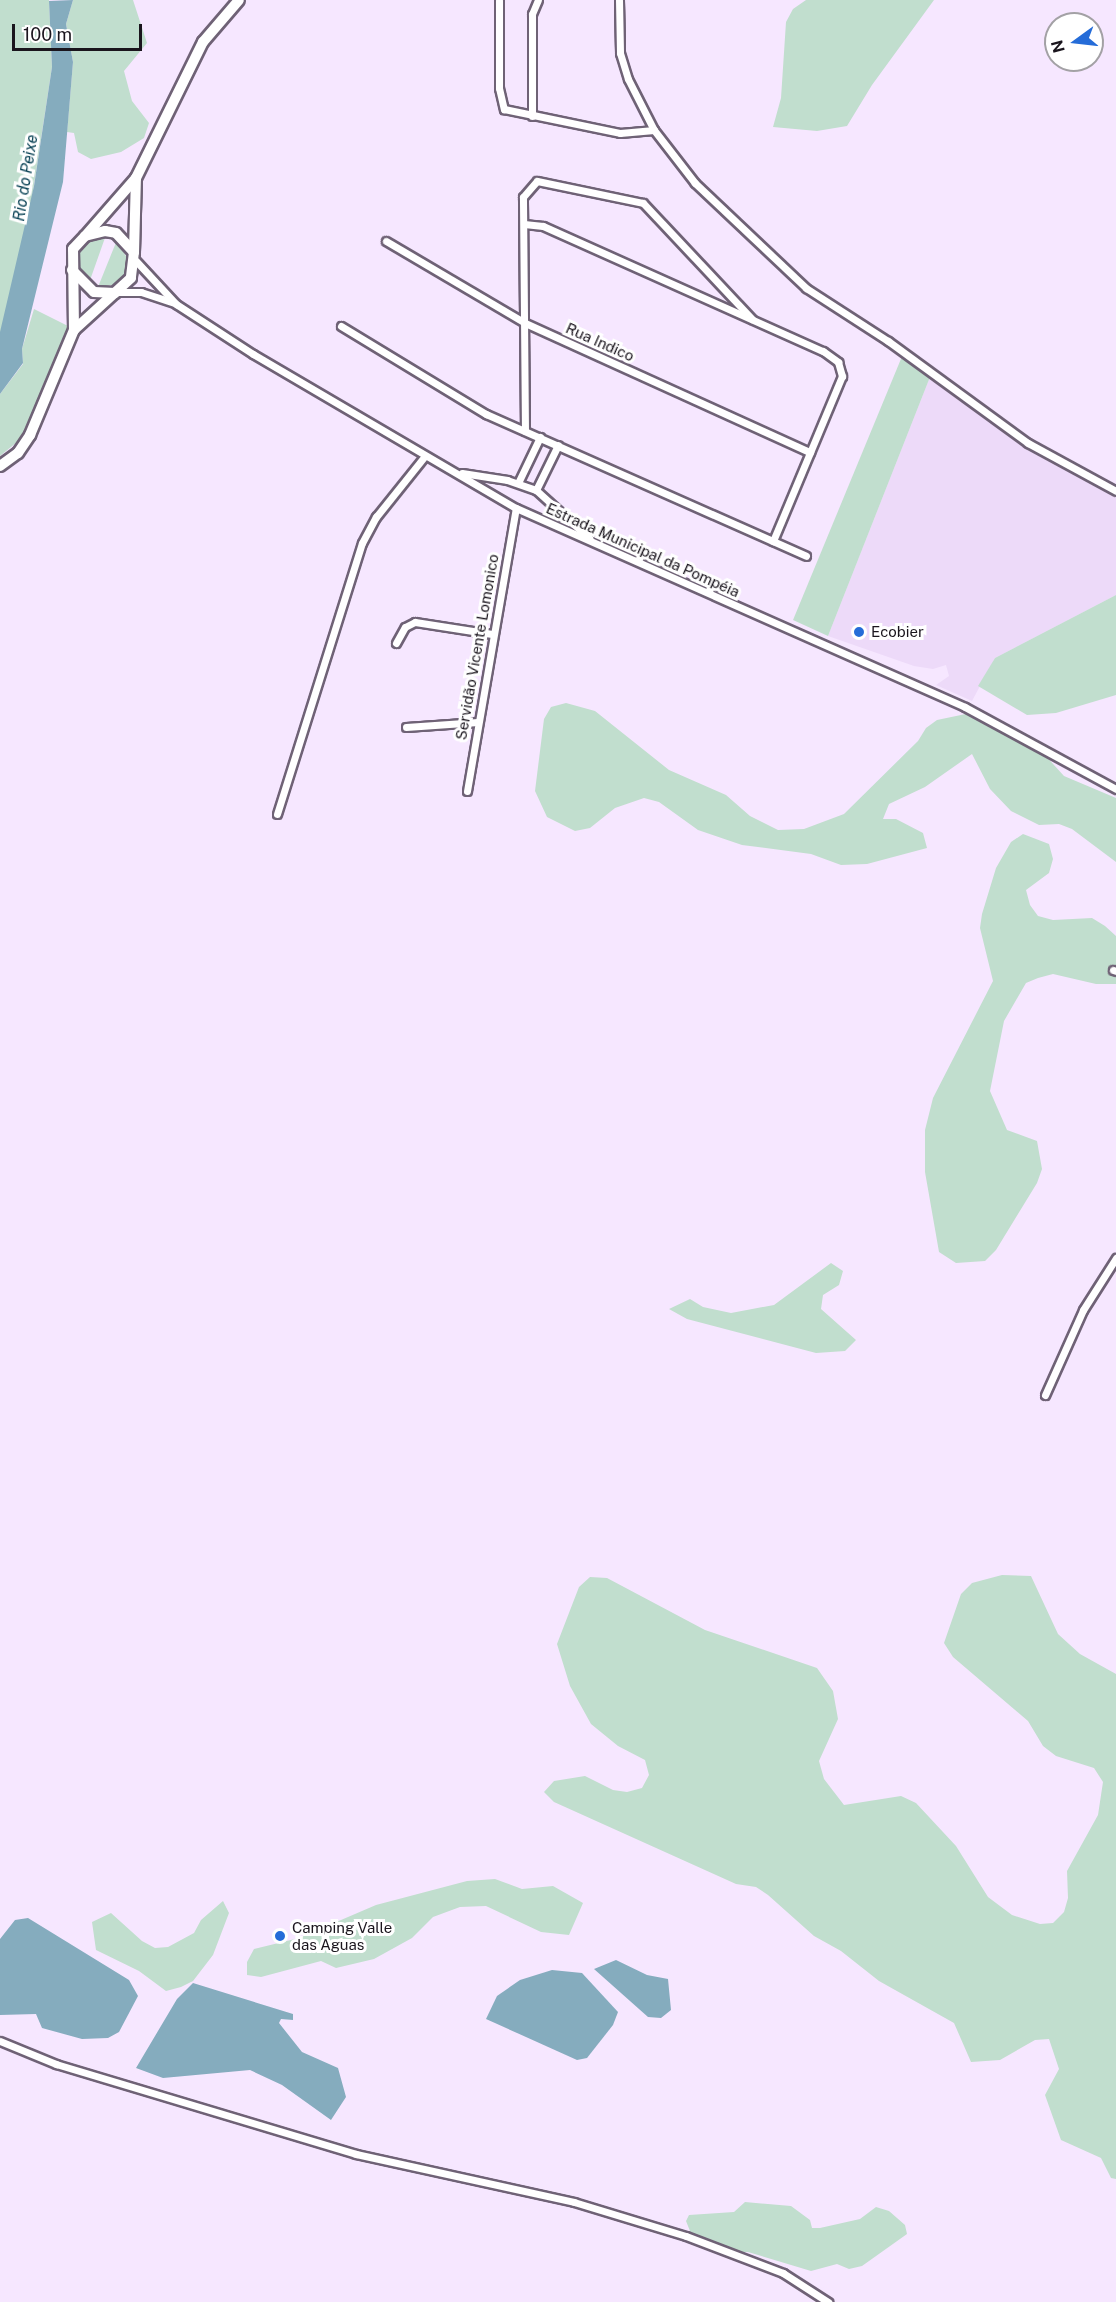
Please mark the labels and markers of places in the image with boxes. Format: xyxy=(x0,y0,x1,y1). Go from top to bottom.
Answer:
place label: Ecobier xyxy=(871,623,924,641)
marker: Ecobier xyxy=(852,625,866,639)
place label: Camping Valle das Aguas xyxy=(292,1918,393,1953)
marker: Camping Valle das Aguas xyxy=(273,1929,287,1943)

